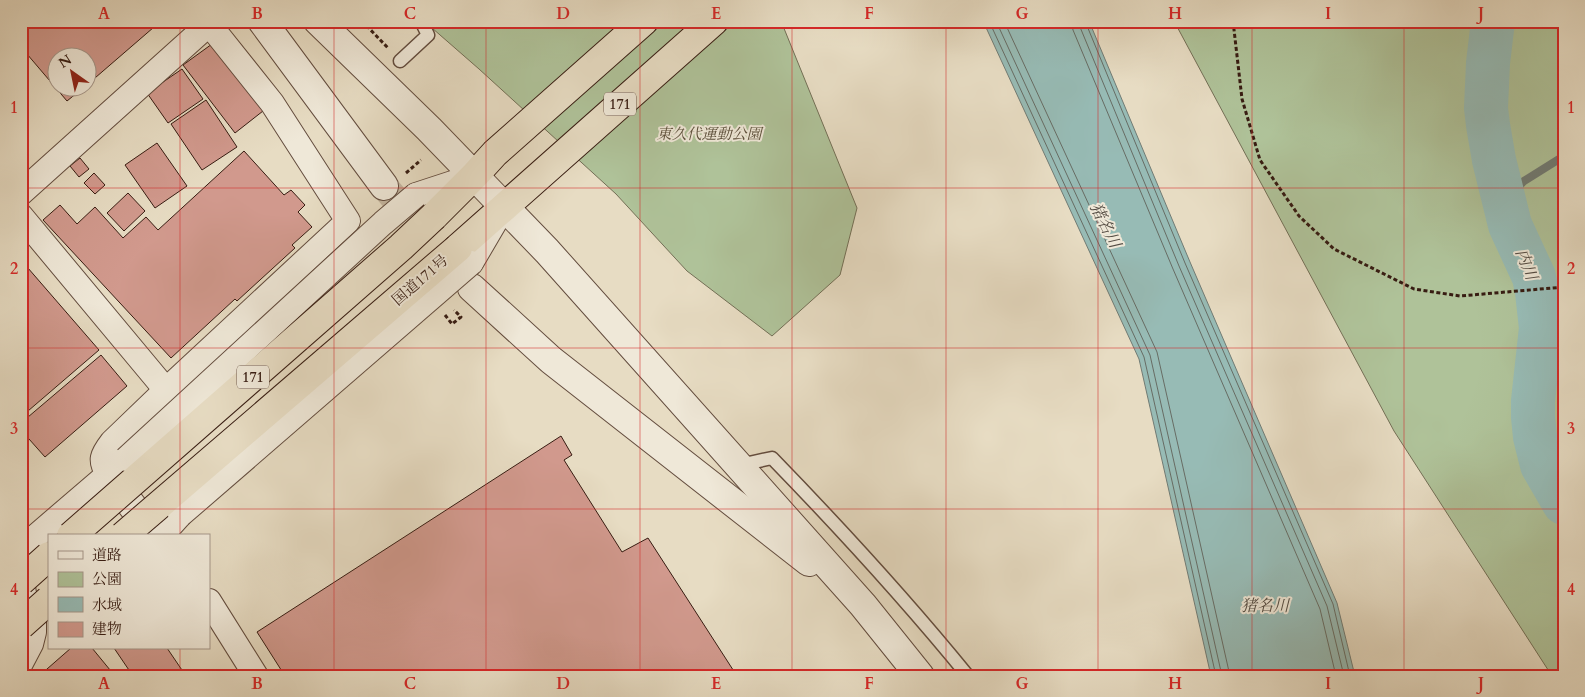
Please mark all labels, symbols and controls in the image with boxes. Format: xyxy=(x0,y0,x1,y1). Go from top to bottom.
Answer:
text: A xyxy=(98,3,110,25)
text: B xyxy=(251,3,263,25)
text: C xyxy=(404,3,416,25)
text: D xyxy=(556,3,570,25)
text: E xyxy=(711,3,721,25)
text: F xyxy=(864,3,874,25)
text: G xyxy=(1015,3,1029,25)
text: H xyxy=(1168,3,1182,25)
text: I xyxy=(1325,3,1331,25)
text: J xyxy=(1476,3,1484,25)
north arrow xyxy=(48,48,98,98)
text: N xyxy=(55,50,75,73)
road number: 171 xyxy=(604,92,636,116)
text: 1 xyxy=(10,97,18,119)
text: 1 xyxy=(1567,97,1575,119)
park label: 東久代運動公園 xyxy=(656,124,764,144)
water label: 猪名川 xyxy=(1084,199,1127,254)
water label: 内川 xyxy=(1510,245,1543,285)
street label: 国道171号 xyxy=(388,250,452,310)
text: 2 xyxy=(10,258,18,280)
text: 2 xyxy=(1567,258,1575,280)
road number: 171 xyxy=(237,366,269,388)
text: 3 xyxy=(10,418,18,440)
text: 3 xyxy=(1567,418,1575,440)
legend xyxy=(48,534,210,650)
text: 道路 xyxy=(92,545,122,565)
text: 公園 xyxy=(92,569,122,589)
text: 4 xyxy=(10,579,18,601)
text: 4 xyxy=(1567,579,1575,601)
text: 水域 xyxy=(92,595,122,615)
water label: 猪名川 xyxy=(1241,595,1291,617)
text: 建物 xyxy=(92,619,122,639)
text: A xyxy=(98,673,110,695)
text: B xyxy=(251,673,263,695)
text: C xyxy=(404,673,416,695)
text: D xyxy=(556,673,570,695)
text: E xyxy=(711,673,721,695)
text: F xyxy=(864,673,874,695)
text: G xyxy=(1015,673,1029,695)
text: H xyxy=(1168,673,1182,695)
text: I xyxy=(1325,673,1331,695)
text: J xyxy=(1476,673,1484,695)

